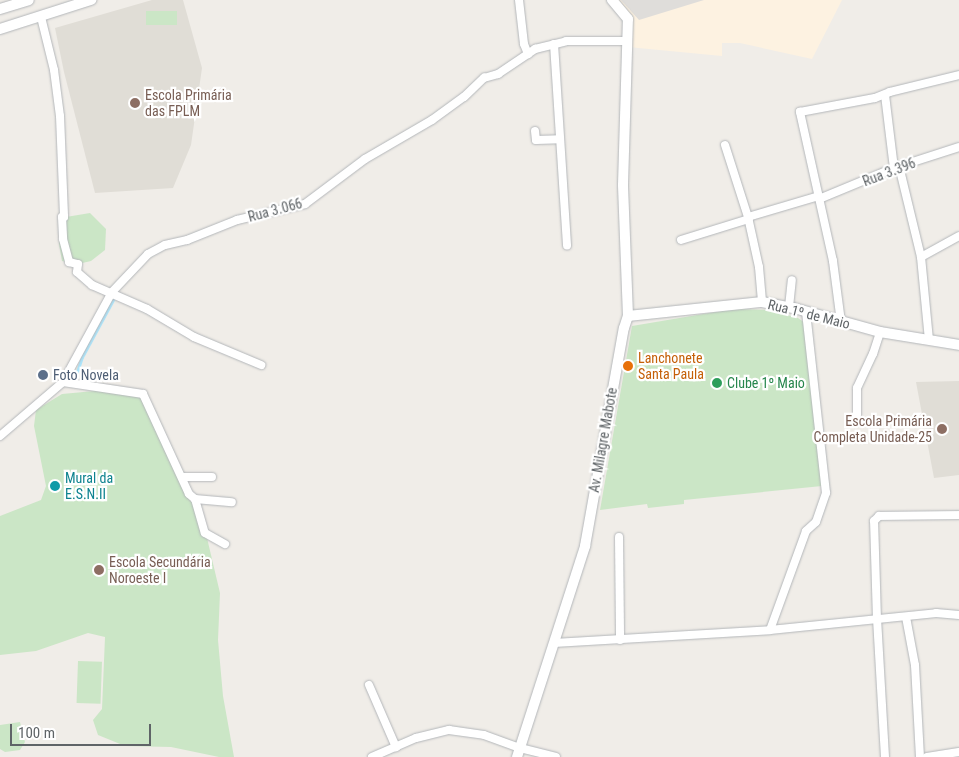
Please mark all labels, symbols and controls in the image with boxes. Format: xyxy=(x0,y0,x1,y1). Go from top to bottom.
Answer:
place label: Escola Primária das FPLM xyxy=(145,87,232,120)
marker: Escola Primária das FPLM xyxy=(129,97,141,109)
street label: Rua 3.396 xyxy=(860,154,918,190)
street label: Rua 3.066 xyxy=(246,195,304,225)
street label: Rua 1º de Maio xyxy=(766,296,852,332)
place label: Lanchonete Santa Paula xyxy=(638,350,704,382)
marker: Lanchonete Santa Paula xyxy=(622,360,634,372)
place label: Foto Novela xyxy=(53,367,119,383)
marker: Foto Novela xyxy=(37,369,49,381)
place label: Clube 1º Maio xyxy=(727,375,805,391)
marker: Clube 1º Maio xyxy=(711,377,723,389)
street label: Av. Milagre Mabote xyxy=(585,386,621,494)
place label: Escola Primária Completa Unidade-25 xyxy=(813,413,932,446)
marker: Escola Primária Completa Unidade-25 xyxy=(936,423,948,435)
place label: Mural da E.S.N.II xyxy=(65,470,113,502)
marker: Mural da E.S.N.II xyxy=(49,480,61,492)
place label: Escola Secundária Noroeste I xyxy=(109,554,211,586)
marker: Escola Secundária Noroeste I xyxy=(93,564,105,576)
scale bar xyxy=(12,714,154,746)
text: 100 m xyxy=(18,724,55,742)

